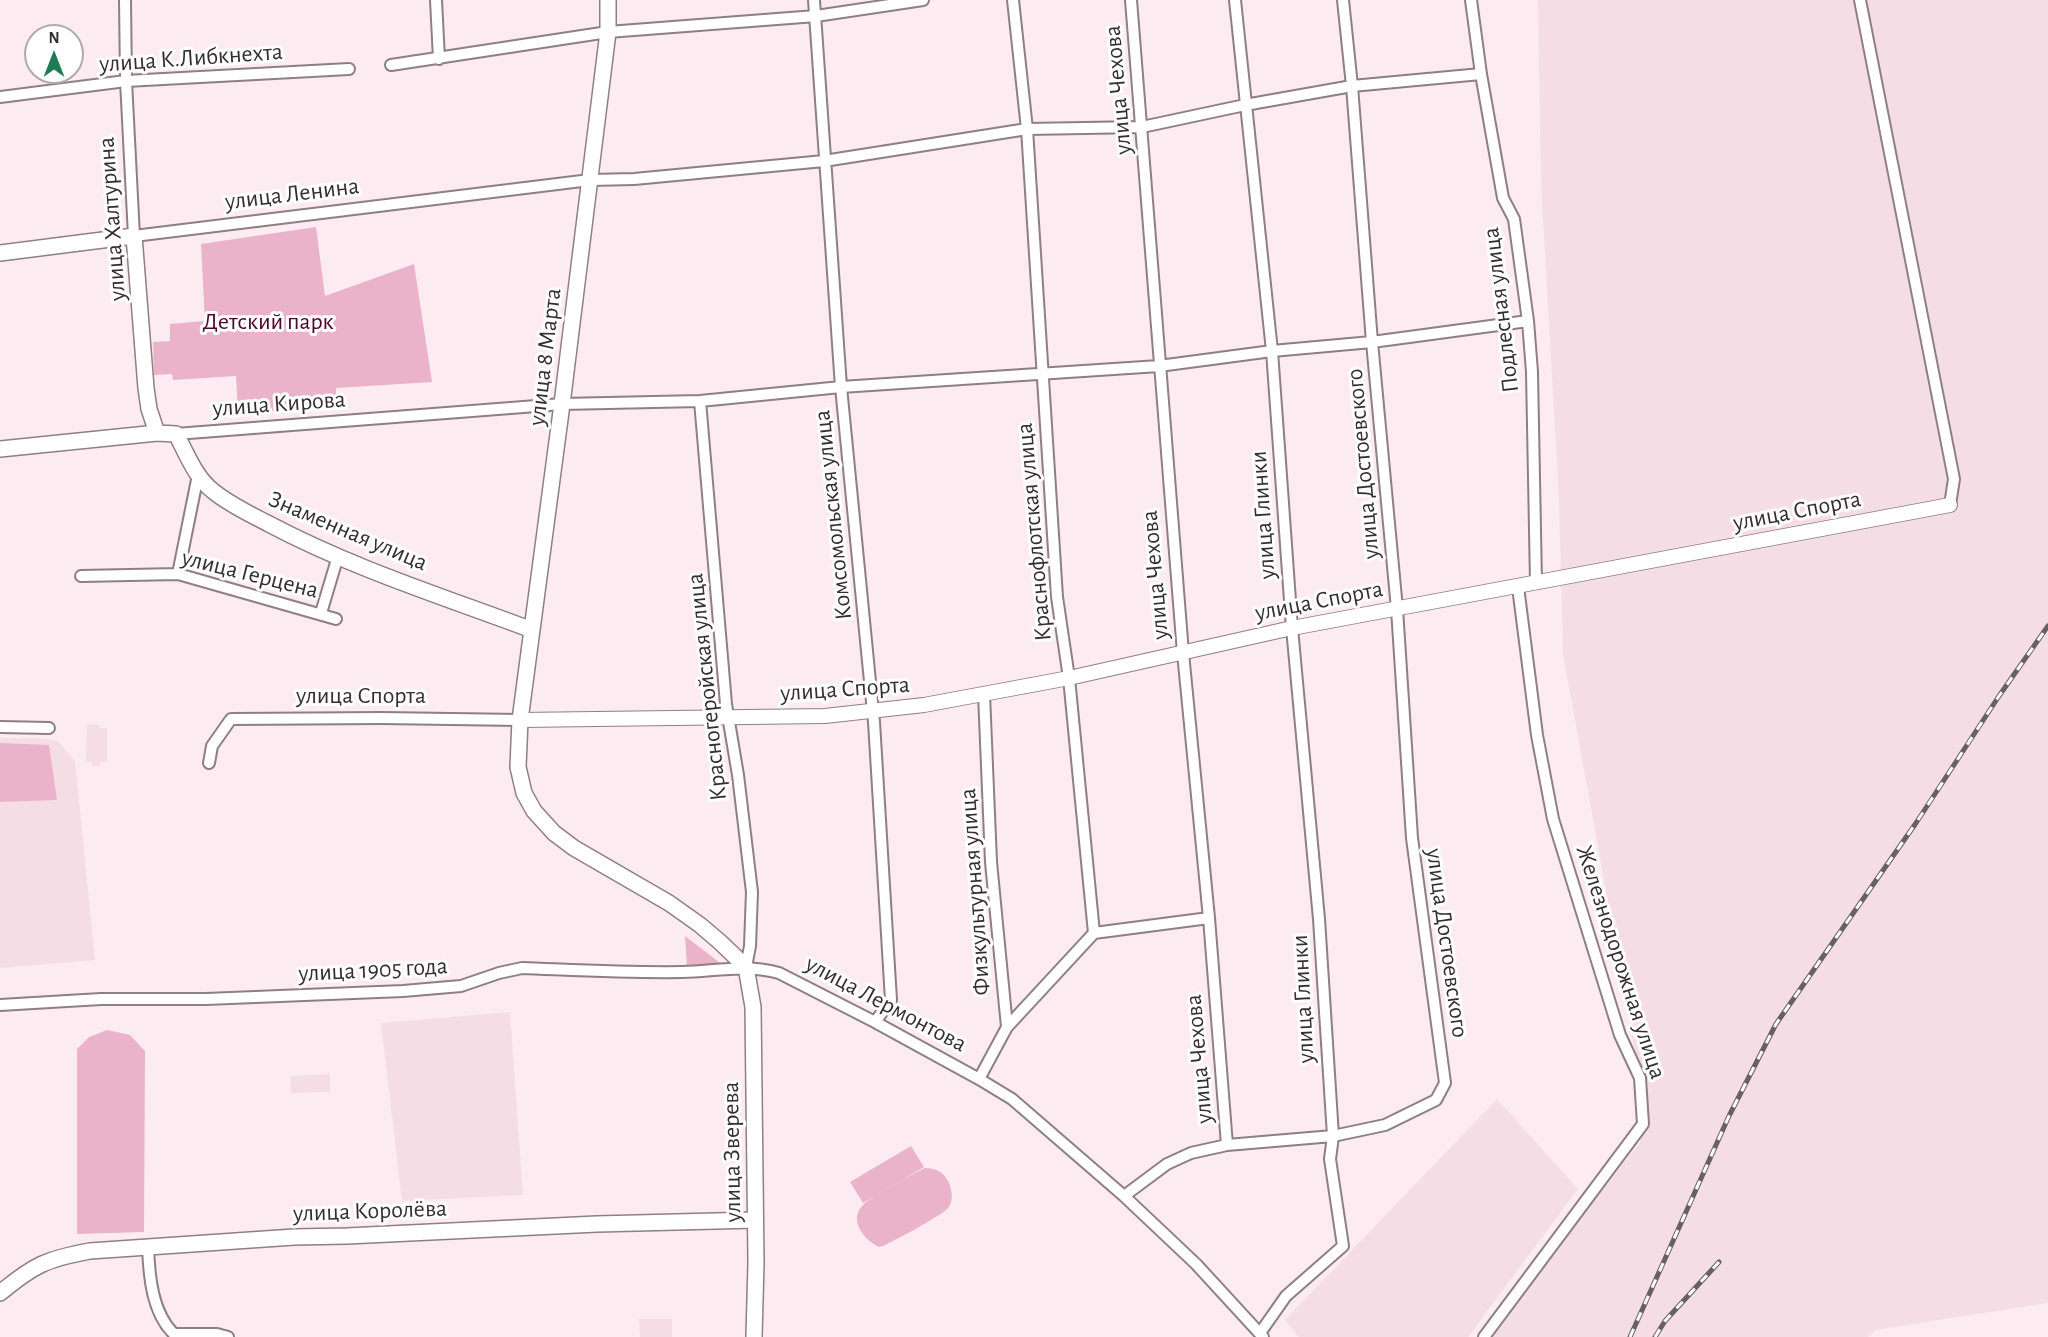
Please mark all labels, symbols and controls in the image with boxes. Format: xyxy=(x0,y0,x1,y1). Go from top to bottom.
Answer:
north arrow xyxy=(24,24,84,84)
street label: улица Чехова xyxy=(1098,24,1138,156)
text: N xyxy=(48,30,60,46)
street label: улица К.Либкнехта xyxy=(98,37,284,79)
street label: улица Халтурина xyxy=(92,136,132,302)
street label: улица Ленина xyxy=(223,171,361,217)
street label: Подлесная улица xyxy=(1477,226,1525,394)
street label: улица 8 Марта xyxy=(522,287,568,427)
park label: Детский парк xyxy=(202,308,334,336)
street label: улица Достоевского xyxy=(1340,368,1386,560)
street label: улица Кирова xyxy=(212,385,346,423)
street label: Комсомольская улица xyxy=(808,409,858,621)
street label: Краснофлотская улица xyxy=(1010,422,1058,642)
street label: улица Глинки xyxy=(1244,450,1282,580)
street label: улица Спорта xyxy=(1731,484,1863,538)
street label: Знаменная улица xyxy=(264,485,432,577)
street label: улица Чехова xyxy=(1135,509,1175,641)
street label: улица Герцена xyxy=(179,543,321,605)
street label: Красногеройская улица xyxy=(681,572,733,802)
street label: улица Спорта xyxy=(1253,574,1385,628)
street label: улица Спорта xyxy=(779,670,911,708)
street label: улица Спорта xyxy=(296,682,426,710)
street label: Физкультурная улица xyxy=(953,787,997,997)
street label: Железнодорожная улица xyxy=(1570,841,1672,1083)
street label: улица Достоевского xyxy=(1419,846,1475,1040)
street label: улица Глинки xyxy=(1285,934,1321,1064)
street label: улица Лермонтова xyxy=(800,949,972,1059)
street label: улица 1905 года xyxy=(298,952,448,988)
street label: улица Чехова xyxy=(1179,993,1219,1125)
street label: улица Зверева xyxy=(716,1081,748,1223)
street label: улица Королёва xyxy=(293,1194,447,1228)

